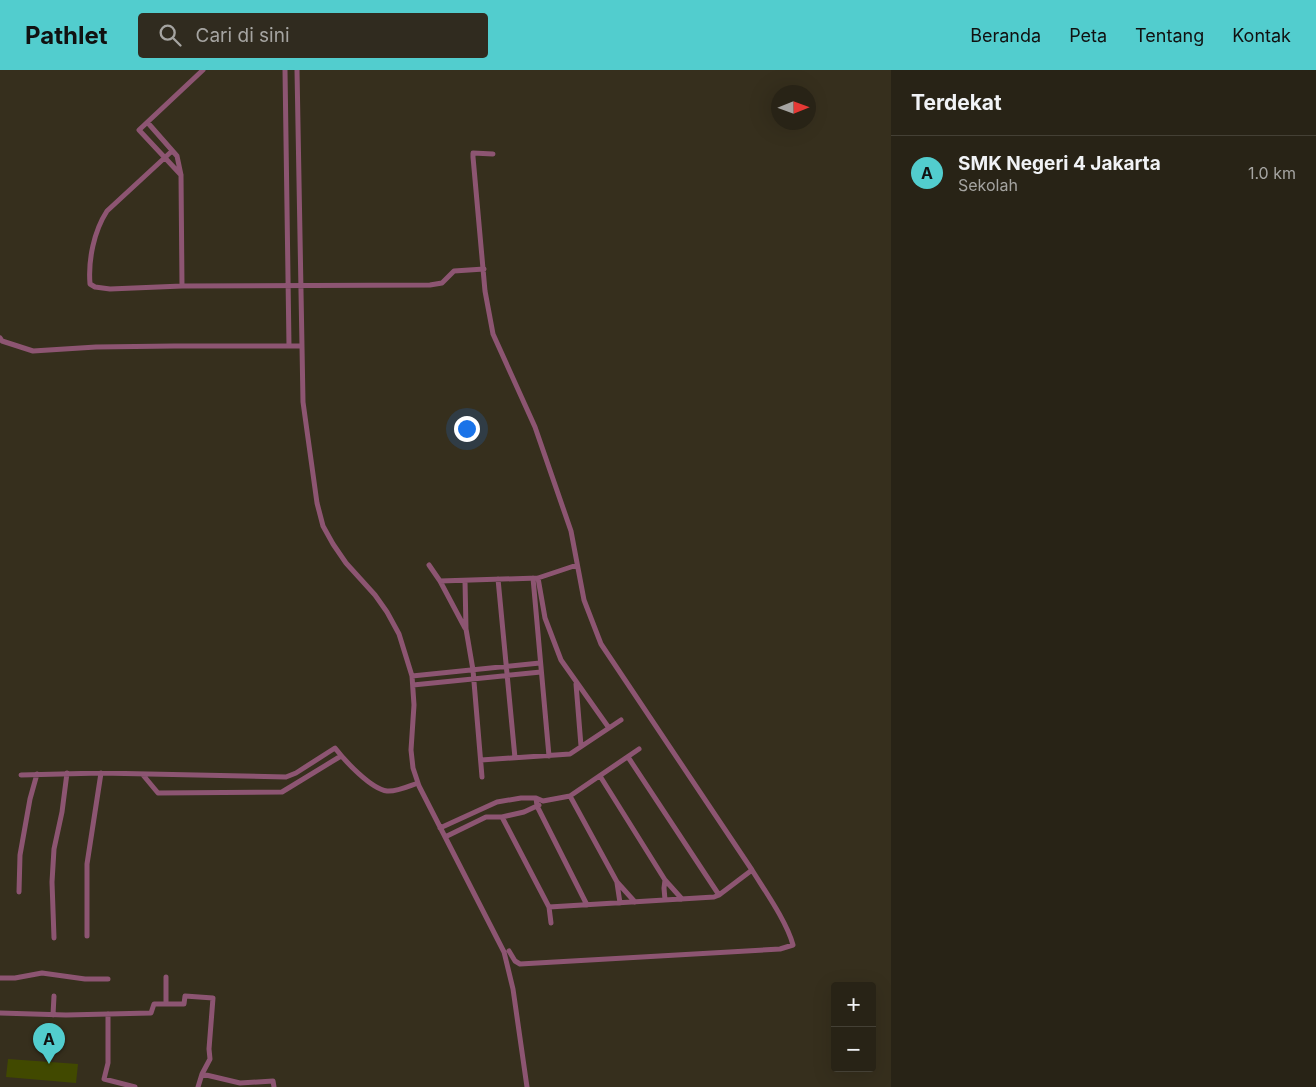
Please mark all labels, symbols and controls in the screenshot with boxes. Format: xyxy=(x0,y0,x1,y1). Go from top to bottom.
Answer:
search box xyxy=(138,13,488,58)
text: Pathlet xyxy=(25,21,108,50)
icon: search xyxy=(156,21,184,49)
text: Cari di sini xyxy=(196,24,290,47)
text: Beranda xyxy=(970,25,1041,46)
text: Peta xyxy=(1069,25,1107,46)
text: Tentang xyxy=(1135,25,1204,46)
text: Kontak xyxy=(1232,25,1291,46)
north arrow xyxy=(771,85,816,130)
text: Terdekat xyxy=(911,90,1002,115)
text: SMK Negeri 4 Jakarta xyxy=(958,152,1161,175)
text: A xyxy=(921,163,933,183)
text: 1.0 km xyxy=(1248,163,1296,183)
text: Sekolah xyxy=(958,175,1018,195)
your location xyxy=(454,416,480,442)
map controls xyxy=(831,982,876,1072)
button: + xyxy=(831,982,876,1027)
pin: A xyxy=(33,1023,65,1064)
button: − xyxy=(831,1027,876,1072)

